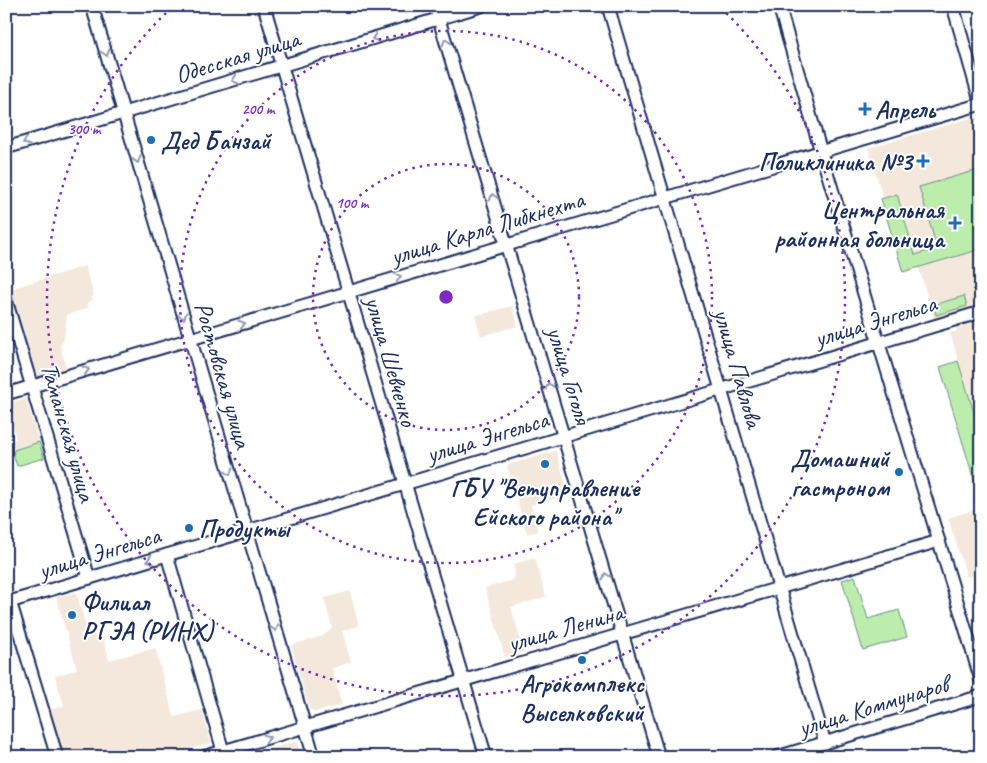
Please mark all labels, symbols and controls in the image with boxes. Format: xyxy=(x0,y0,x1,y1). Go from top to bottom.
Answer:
street label: Одесская улица xyxy=(171,22,306,91)
one-way arrow xyxy=(371,32,380,42)
one-way arrow xyxy=(441,38,451,46)
one-way arrow xyxy=(100,49,111,57)
one-way arrow xyxy=(232,74,240,84)
place label: Апрель xyxy=(875,94,936,126)
text: 200 m xyxy=(242,100,276,119)
marker: Апрель xyxy=(859,103,871,115)
text: 300 m xyxy=(68,120,102,139)
place label: Дед Банзай xyxy=(161,125,273,157)
marker: Дед Банзай xyxy=(145,134,157,146)
one-way arrow xyxy=(23,137,31,147)
place label: Поликлиника №3 xyxy=(759,146,915,178)
marker: Поликлиника №3 xyxy=(916,154,930,168)
one-way arrow xyxy=(132,155,142,164)
street label: улица Карла Либкнехта xyxy=(385,183,590,273)
text: 100 m xyxy=(336,194,370,213)
one-way arrow xyxy=(489,194,499,202)
place label: Центральная районная больница xyxy=(775,194,946,255)
marker: Центральная районная больница xyxy=(948,216,962,230)
one-way arrow xyxy=(393,273,402,283)
street label: улица Энгельса xyxy=(809,287,942,355)
centre of rings xyxy=(437,288,455,306)
street label: улица Шевченко xyxy=(357,291,425,431)
street label: Ростовская улица xyxy=(187,298,260,454)
street label: улица Павлова xyxy=(705,303,771,434)
one-way arrow xyxy=(178,311,188,319)
one-way arrow xyxy=(238,320,246,330)
street label: улица Гоголя xyxy=(539,321,600,430)
street label: Таманская улица xyxy=(33,359,104,507)
one-way arrow xyxy=(82,366,90,376)
one-way arrow xyxy=(545,383,555,391)
street label: улица Энгельса xyxy=(421,403,554,471)
place label: Домашний гастроном xyxy=(791,443,891,504)
marker: ГБУ "Ветуправление Ейского района" xyxy=(539,458,551,470)
marker: Домашний гастроном xyxy=(893,466,905,478)
one-way arrow xyxy=(224,467,234,475)
place label: ГБУ "Ветуправление Ейского района" xyxy=(451,472,641,533)
place label: Продукты xyxy=(199,513,291,545)
street label: улица Энгельса xyxy=(33,519,166,587)
marker: Продукты xyxy=(183,522,195,534)
one-way arrow xyxy=(146,554,154,564)
one-way arrow xyxy=(601,572,611,580)
place label: Филиал РГЭА (РИНХ) xyxy=(82,586,215,647)
street label: улица Ленина xyxy=(502,595,629,660)
marker: Филиал РГЭА (РИНХ) xyxy=(66,609,78,621)
one-way arrow xyxy=(270,623,280,631)
marker: Агрокомплекс Выселковский xyxy=(576,654,588,666)
street label: улица Коммунаров xyxy=(793,666,958,744)
place label: Агрокомплекс Выселковский xyxy=(520,668,646,729)
one-way arrow xyxy=(262,734,271,744)

